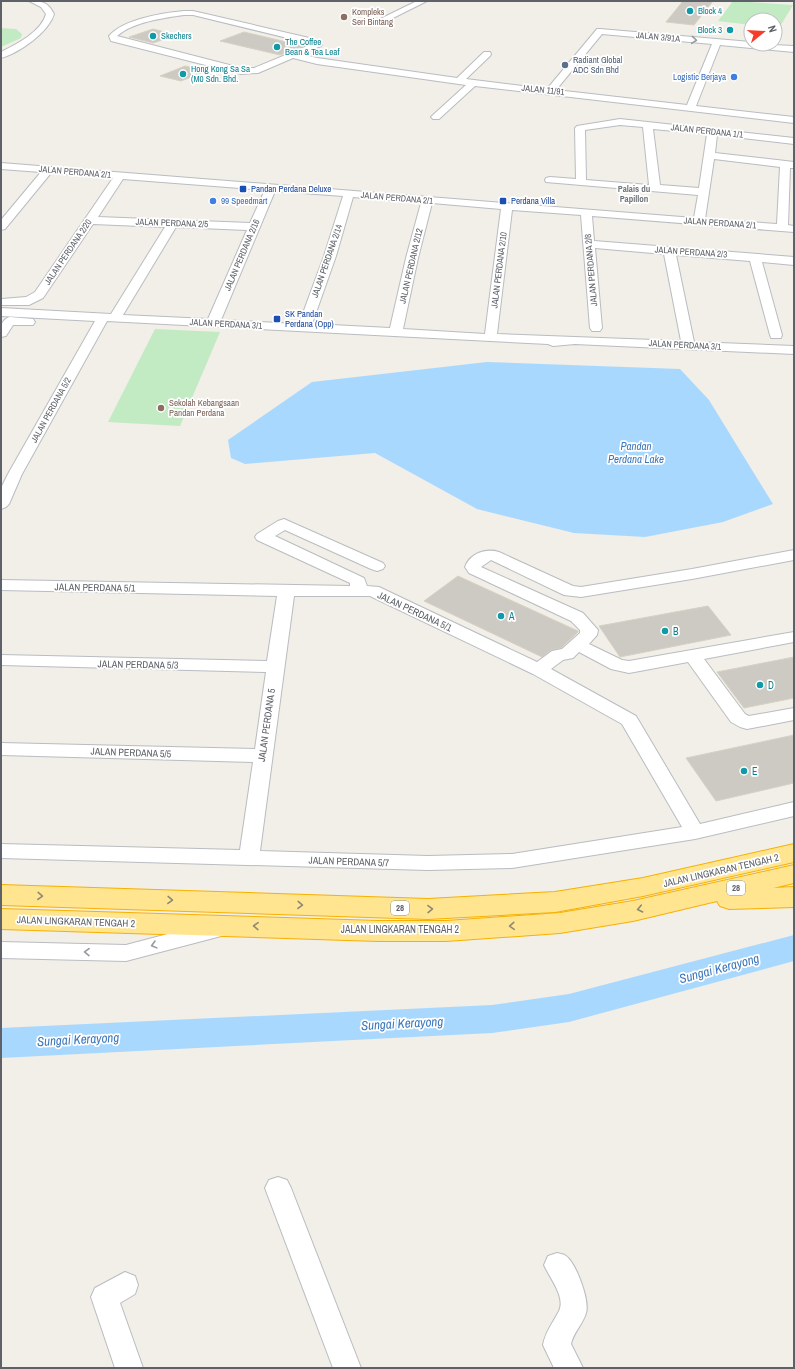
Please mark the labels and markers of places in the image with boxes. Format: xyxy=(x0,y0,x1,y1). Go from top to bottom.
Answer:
place label: Block 4 xyxy=(698,5,722,17)
place label: Kompleks Seri Bintang xyxy=(352,6,394,28)
marker: Block 4 xyxy=(685,6,695,16)
marker: Kompleks Seri Bintang xyxy=(339,12,349,22)
place label: Block 3 xyxy=(698,24,722,36)
marker: Block 3 xyxy=(725,25,735,35)
place label: Skechers xyxy=(161,30,192,42)
marker: Skechers xyxy=(148,31,158,41)
place label: The Coffee Bean & Tea Leaf xyxy=(285,36,340,58)
marker: The Coffee Bean & Tea Leaf xyxy=(272,42,282,52)
place label: Radiant Global ADC Sdn Bhd xyxy=(572,54,623,76)
marker: Radiant Global ADC Sdn Bhd xyxy=(560,60,570,70)
place label: Hong Kong Sa Sa (M0 Sdn. Bhd. xyxy=(191,63,250,85)
marker: Hong Kong Sa Sa (M0 Sdn. Bhd. xyxy=(178,69,188,79)
place label: Logistic Berjaya xyxy=(673,71,726,83)
marker: Logistic Berjaya xyxy=(729,72,739,82)
place label: Pandan Perdana Deluxe xyxy=(251,183,331,195)
marker: Pandan Perdana Deluxe xyxy=(238,184,248,194)
place label: 99 Speedmart xyxy=(221,195,267,207)
place label: Perdana Villa xyxy=(511,195,555,207)
marker: 99 Speedmart xyxy=(208,196,218,206)
marker: Perdana Villa xyxy=(498,196,508,206)
place label: SK Pandan Perdana (Opp) xyxy=(285,308,334,330)
marker: SK Pandan Perdana (Opp) xyxy=(272,314,282,324)
place label: Sekolah Kebangsaan Pandan Perdana xyxy=(169,397,239,419)
marker: Sekolah Kebangsaan Pandan Perdana xyxy=(156,403,166,413)
place label: A xyxy=(508,610,515,623)
marker: A xyxy=(496,611,506,621)
place label: B xyxy=(673,625,679,638)
marker: B xyxy=(660,626,670,636)
place label: D xyxy=(768,679,774,692)
marker: D xyxy=(755,680,765,690)
place label: E xyxy=(752,765,757,778)
marker: E xyxy=(739,766,749,776)

